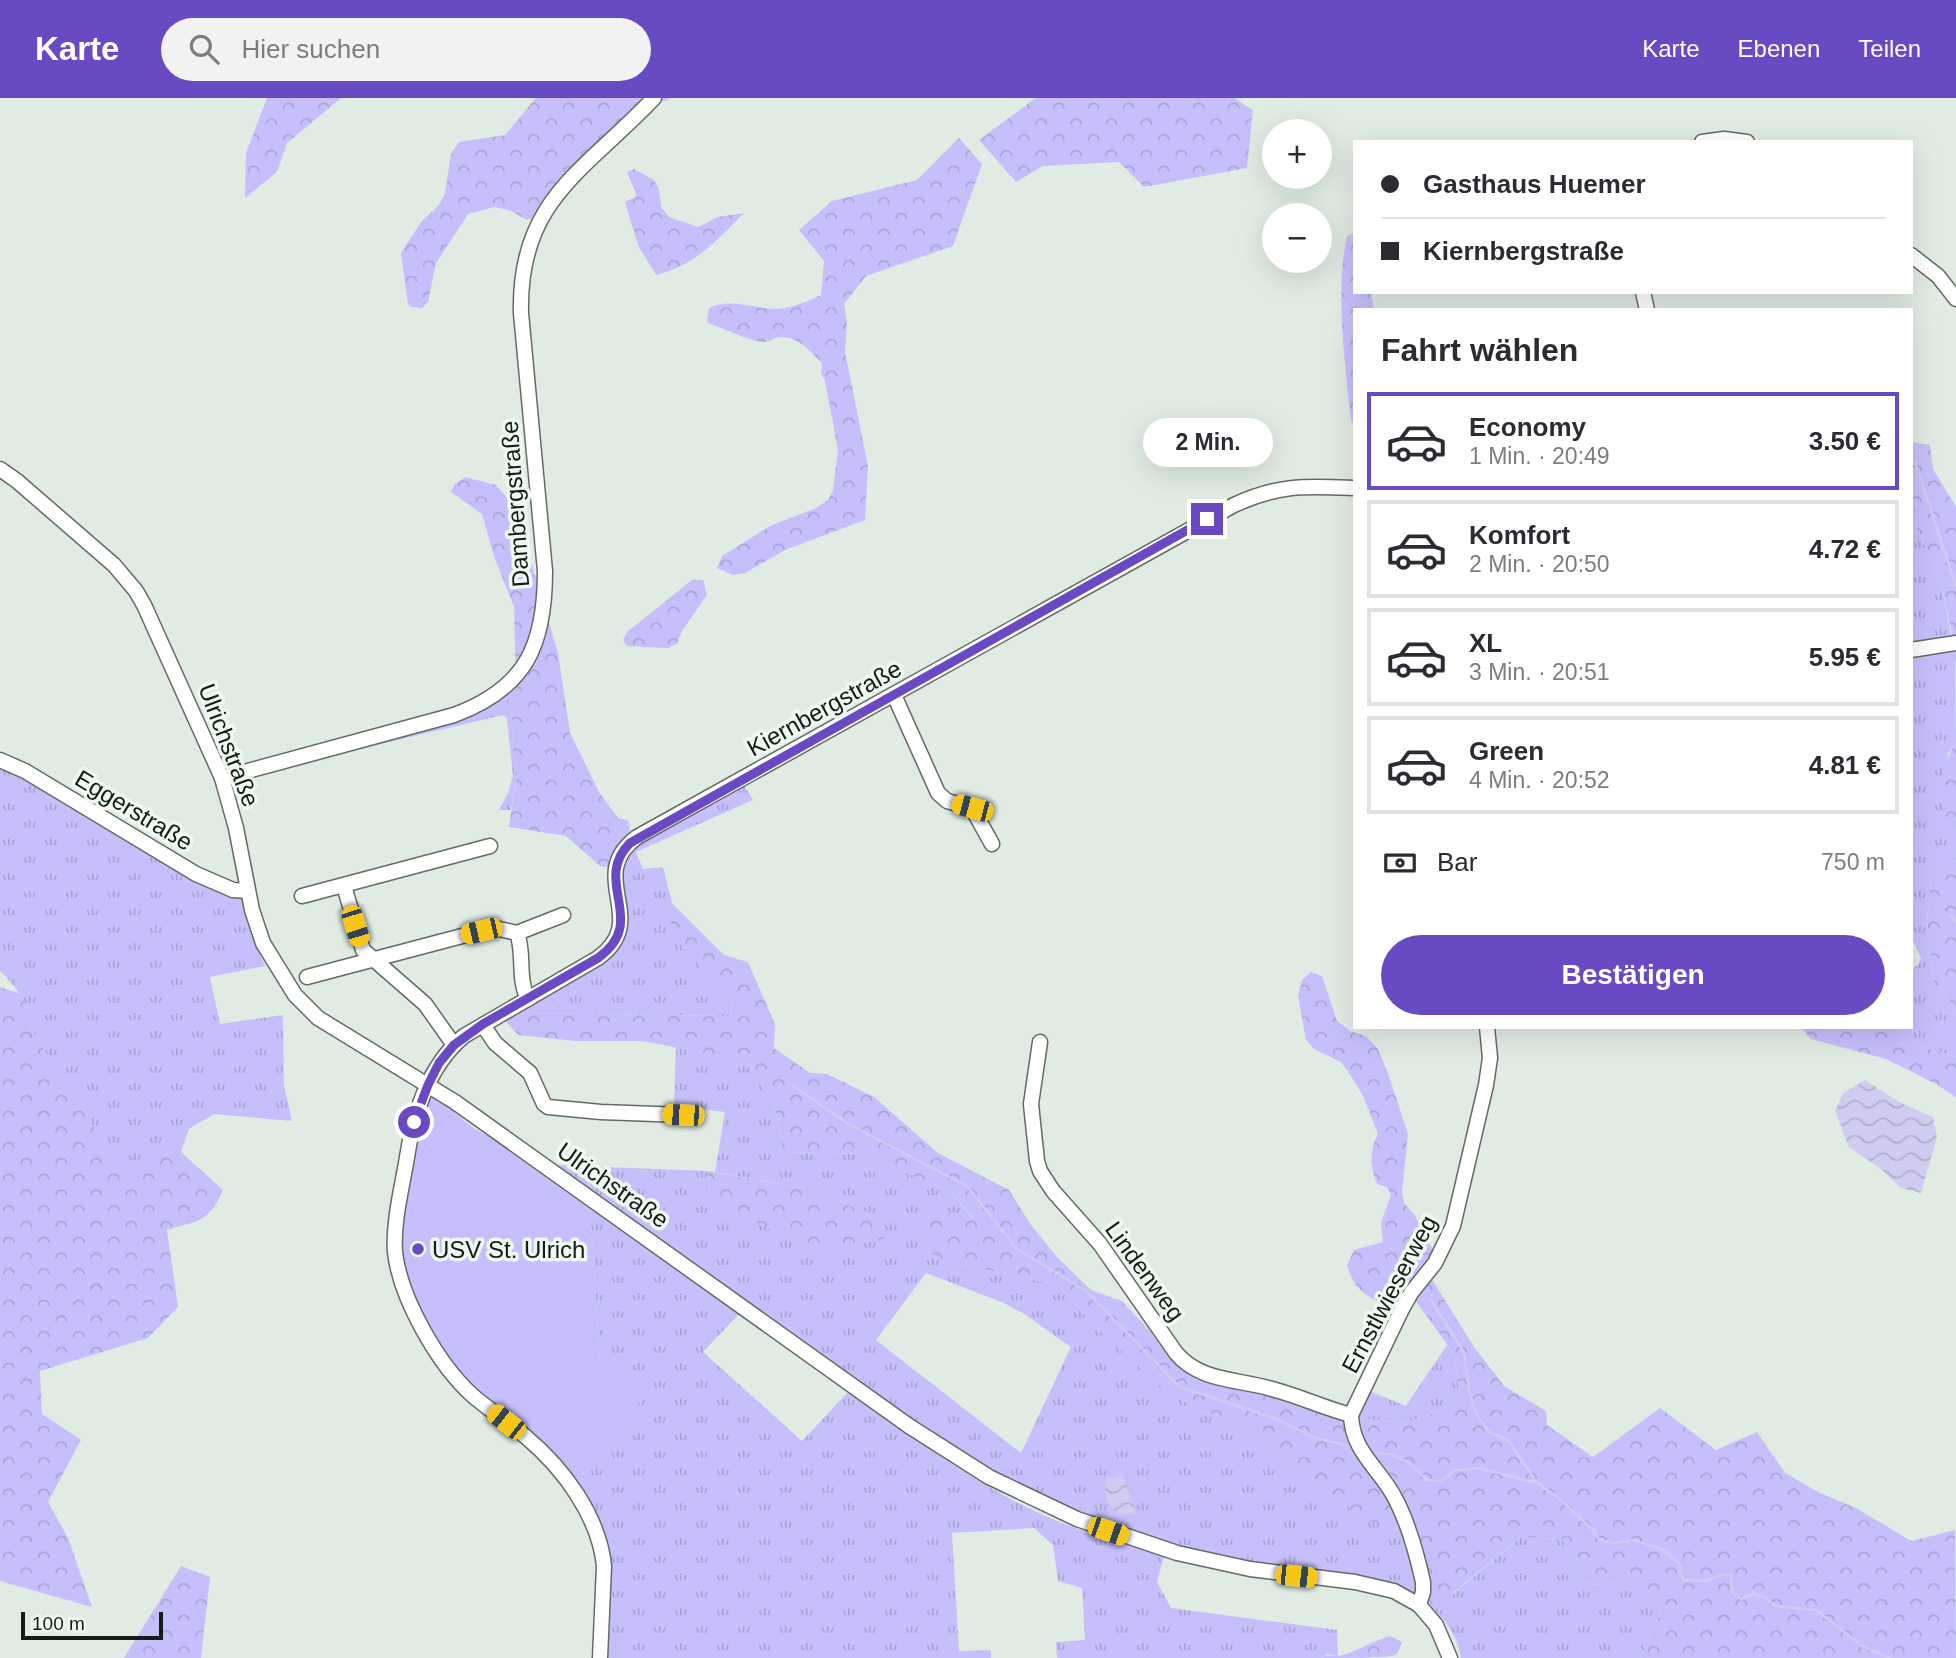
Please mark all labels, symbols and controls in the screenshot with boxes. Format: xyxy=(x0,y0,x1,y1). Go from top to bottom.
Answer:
search box xyxy=(161,18,651,81)
text: Karte xyxy=(35,30,119,67)
icon: search xyxy=(185,30,223,68)
text: Hier suchen xyxy=(241,34,380,64)
text: Karte xyxy=(1642,35,1700,62)
text: Ebenen xyxy=(1738,35,1820,62)
text: Teilen xyxy=(1858,35,1921,62)
map controls xyxy=(1262,119,1332,273)
button: + xyxy=(1262,119,1332,189)
text: Gasthaus Huemer xyxy=(1423,169,1646,199)
button: − xyxy=(1262,203,1332,273)
text: Kiernbergstraße xyxy=(1423,236,1624,266)
text: Fahrt wählen xyxy=(1381,332,1578,368)
icon: car xyxy=(1385,410,1448,473)
text: Economy xyxy=(1469,412,1586,442)
callout: 2 Min. xyxy=(1142,418,1272,466)
street label: Dambergstraße xyxy=(496,420,534,588)
text: 3.50 € xyxy=(1809,426,1881,456)
text: 2 Min. xyxy=(1175,429,1241,455)
text: 1 Min. · 20:49 xyxy=(1469,443,1610,469)
route end xyxy=(1191,503,1223,535)
icon: car xyxy=(1385,518,1448,581)
text: Komfort xyxy=(1469,520,1570,550)
text: 4.72 € xyxy=(1809,534,1881,564)
text: 2 Min. · 20:50 xyxy=(1469,551,1610,577)
icon: car xyxy=(1385,626,1448,689)
text: XL xyxy=(1469,628,1502,658)
text: 5.95 € xyxy=(1809,642,1881,672)
street label: Kiernbergstraße xyxy=(742,654,906,762)
text: 3 Min. · 20:51 xyxy=(1469,659,1610,685)
street label: Ulrichstraße xyxy=(193,680,265,810)
icon: car xyxy=(1385,734,1448,797)
text: Green xyxy=(1469,736,1544,766)
text: 4.81 € xyxy=(1809,750,1881,780)
street label: Eggerstraße xyxy=(70,764,198,856)
text: 4 Min. · 20:52 xyxy=(1469,767,1610,793)
car xyxy=(949,792,996,824)
icon: cash xyxy=(1381,844,1419,882)
text: Bar xyxy=(1437,847,1477,877)
text: 750 m xyxy=(1821,849,1885,875)
car xyxy=(339,903,372,949)
car xyxy=(459,916,504,946)
button: Bestätigen xyxy=(1381,935,1885,1015)
car xyxy=(662,1104,705,1126)
route start xyxy=(398,1106,430,1138)
street label: Ulrichstraße xyxy=(552,1137,674,1233)
street label: Ernstlwieserweg xyxy=(1336,1211,1442,1377)
street label: Lindenweg xyxy=(1100,1216,1190,1326)
place label: USV St. Ulrich xyxy=(432,1236,585,1263)
marker: USV St. Ulrich xyxy=(410,1241,426,1257)
car xyxy=(483,1401,530,1443)
car xyxy=(1085,1514,1132,1548)
car xyxy=(1275,1563,1318,1589)
scale bar xyxy=(21,1609,163,1641)
text: 100 m xyxy=(32,1613,85,1634)

